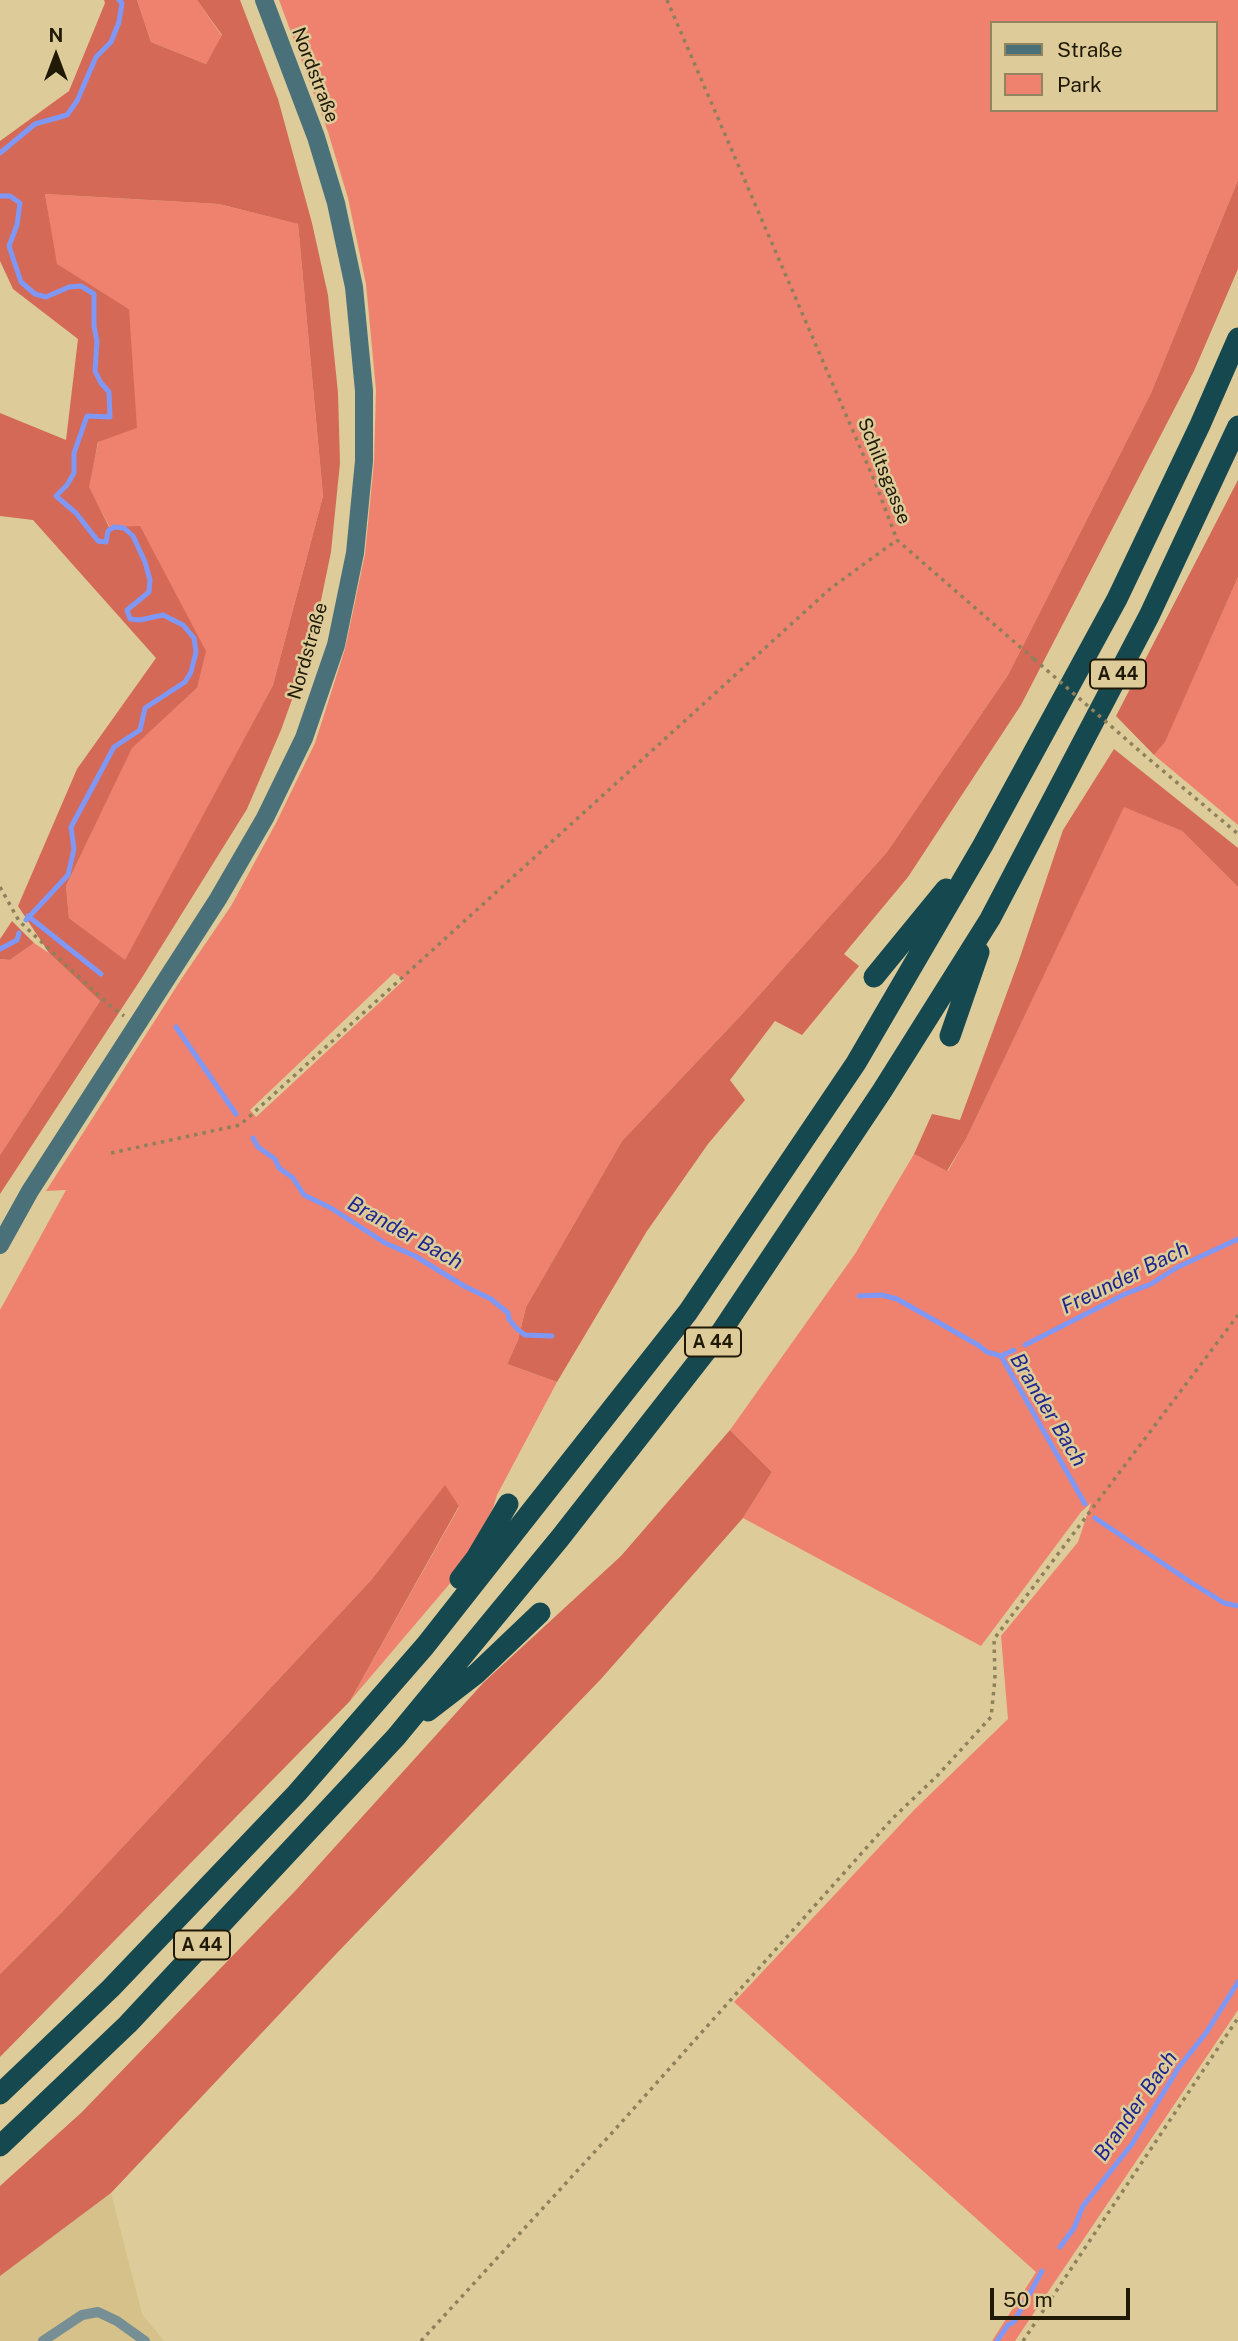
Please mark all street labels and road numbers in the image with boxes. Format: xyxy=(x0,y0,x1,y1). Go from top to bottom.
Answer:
street label: Nordstraße xyxy=(286,24,344,126)
street label: Schiltsgasse xyxy=(852,415,916,527)
street label: Nordstraße xyxy=(283,600,333,702)
road number: A 44 xyxy=(1090,660,1146,688)
road number: A 44 xyxy=(685,1328,741,1357)
road number: A 44 xyxy=(174,1930,230,1959)

